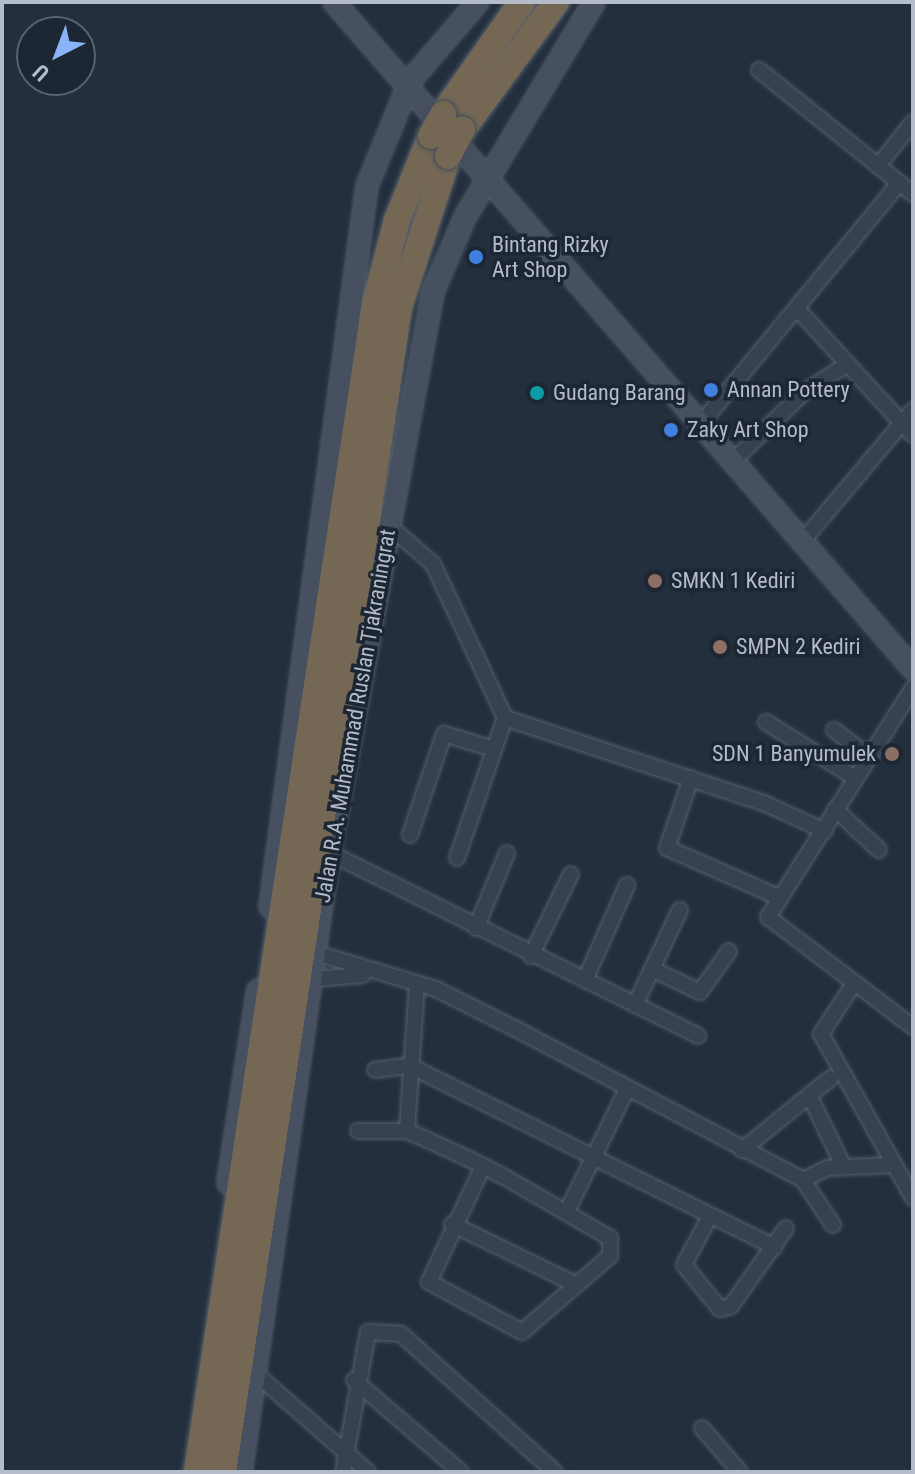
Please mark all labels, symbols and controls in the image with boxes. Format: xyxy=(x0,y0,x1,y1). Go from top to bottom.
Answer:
north arrow xyxy=(16,16,96,96)
text: U xyxy=(28,59,54,86)
place label: Bintang Rizky Art Shop xyxy=(492,231,609,282)
marker: Bintang Rizky Art Shop xyxy=(467,248,485,266)
place label: Annan Pottery xyxy=(727,377,850,403)
place label: Gudang Barang xyxy=(553,380,686,406)
marker: Annan Pottery xyxy=(702,381,720,399)
marker: Gudang Barang xyxy=(528,384,546,402)
place label: Zaky Art Shop xyxy=(687,417,809,443)
marker: Zaky Art Shop xyxy=(662,421,680,439)
street label: Jalan R.A. Muhammad Ruslan Tjakraningrat xyxy=(309,527,401,905)
place label: SMKN 1 Kediri xyxy=(671,568,795,594)
marker: SMKN 1 Kediri xyxy=(646,572,664,590)
place label: SMPN 2 Kediri xyxy=(736,634,861,660)
marker: SMPN 2 Kediri xyxy=(711,638,729,656)
place label: SDN 1 Banyumulek xyxy=(712,741,876,767)
marker: SDN 1 Banyumulek xyxy=(883,745,901,763)

